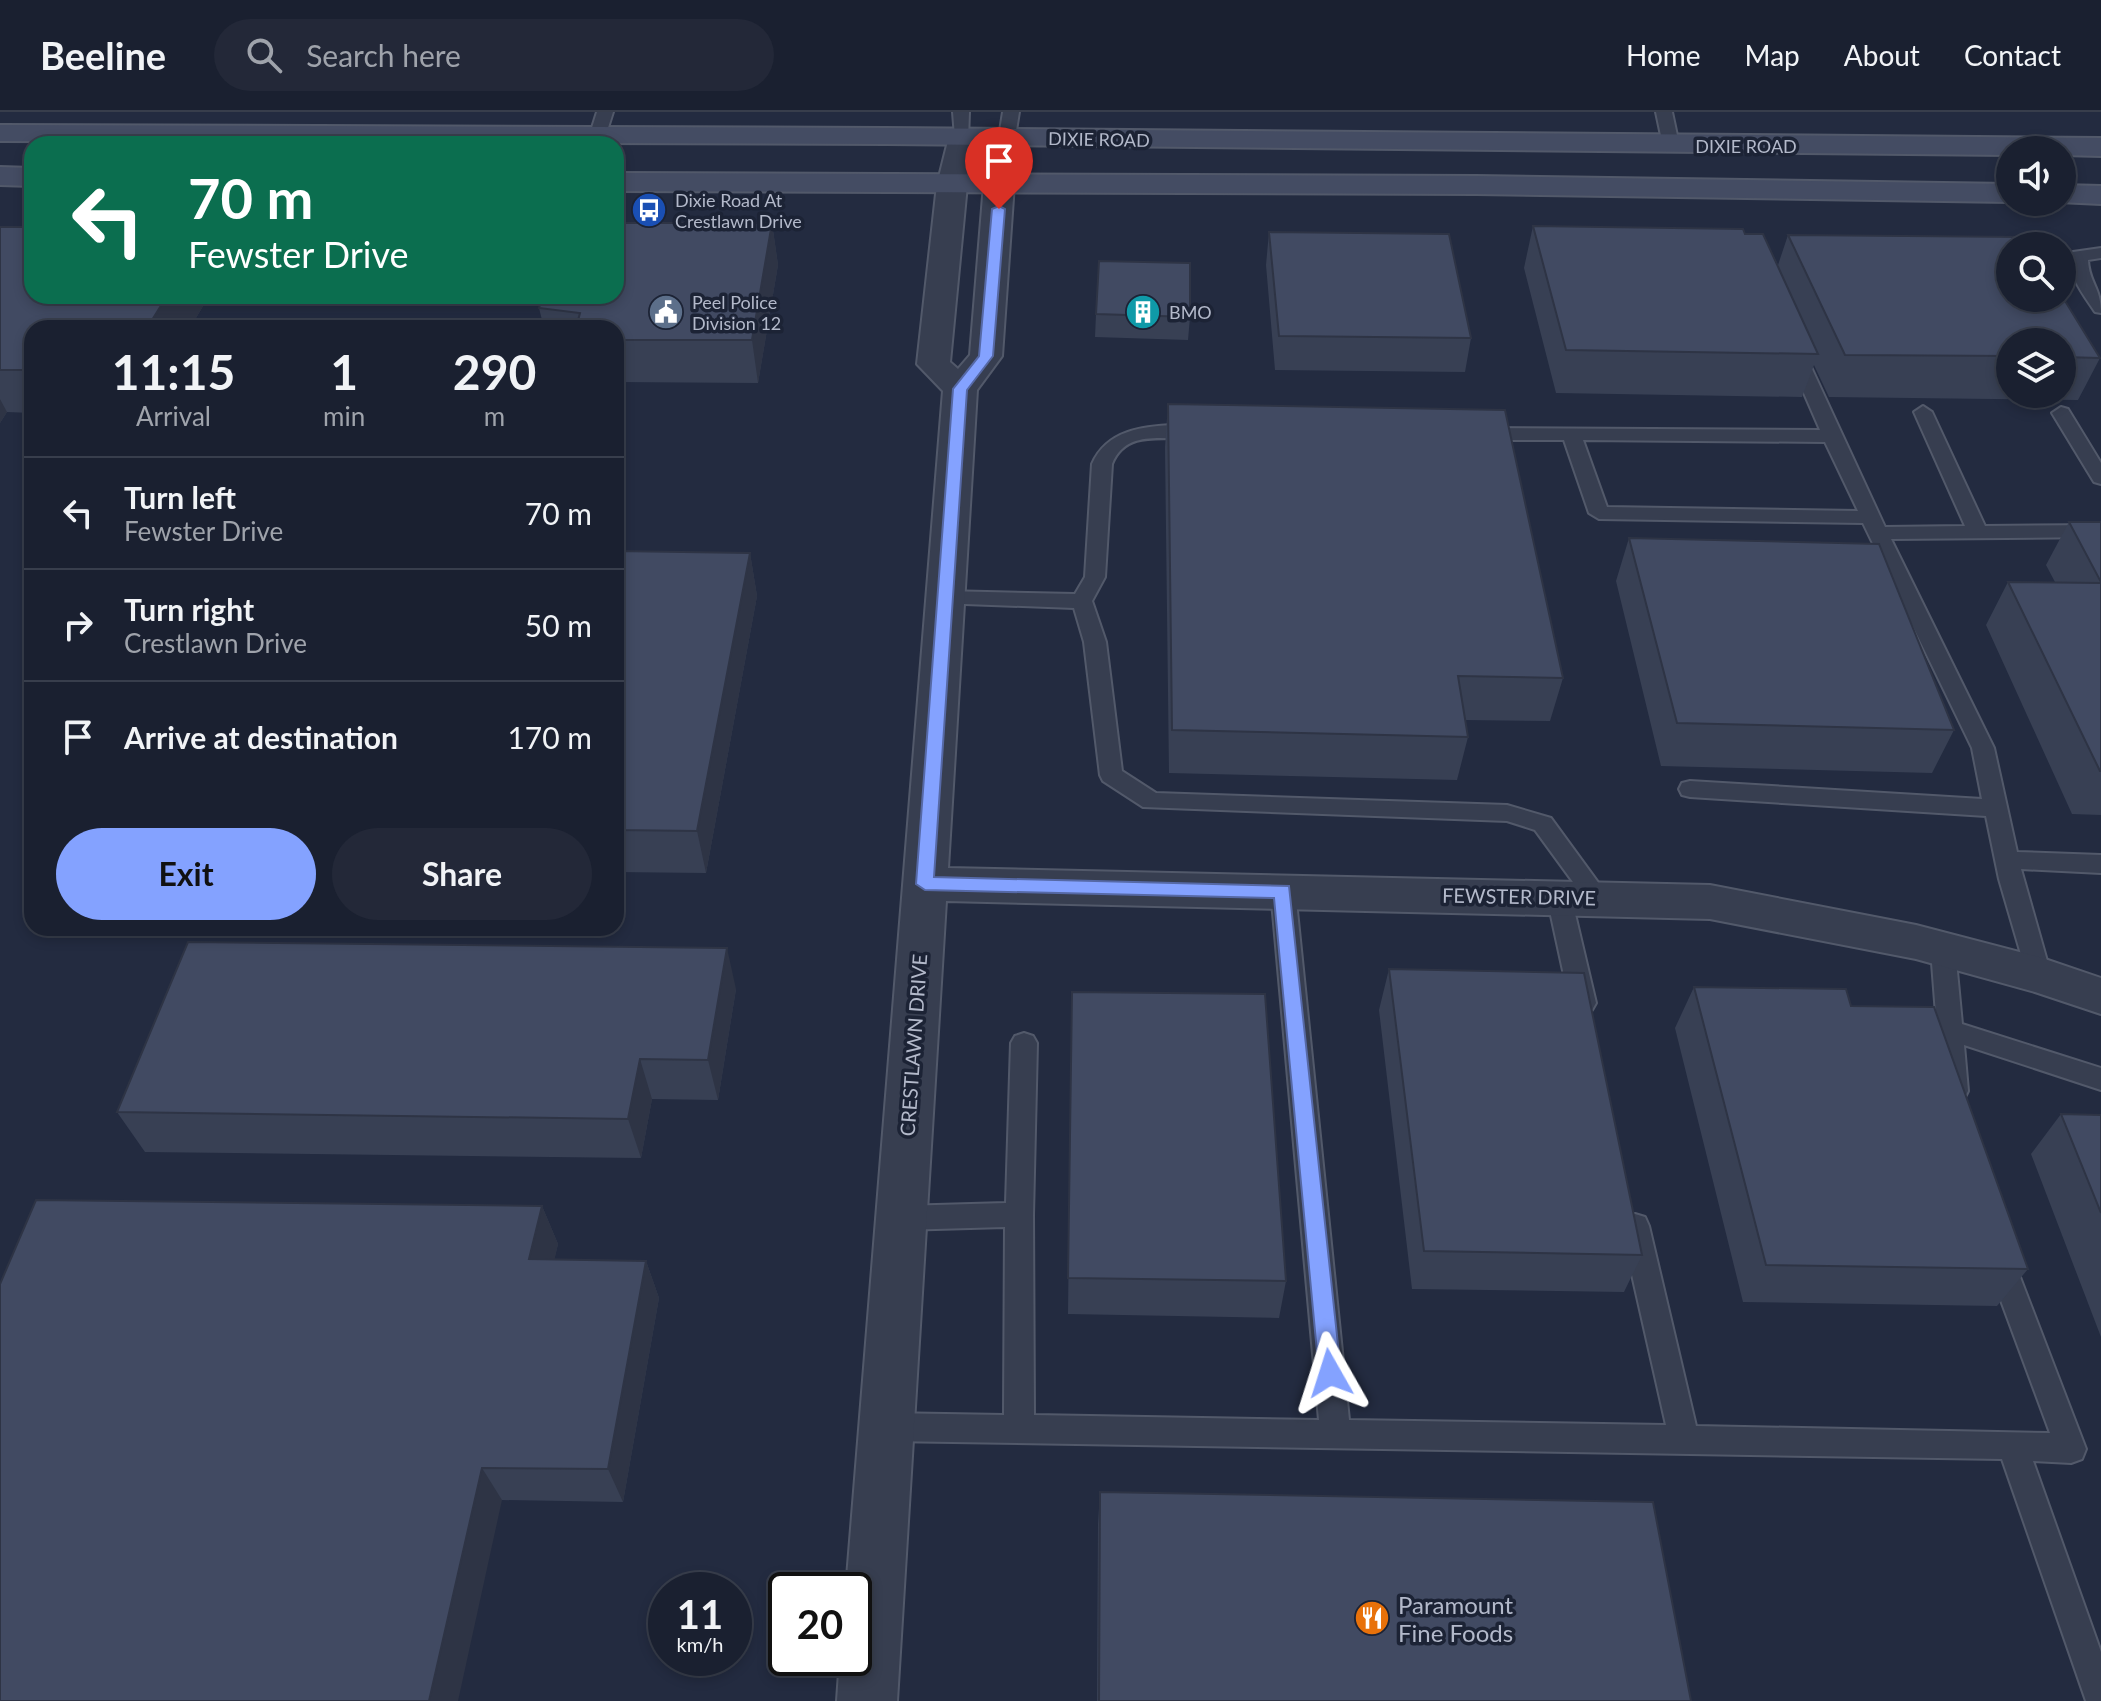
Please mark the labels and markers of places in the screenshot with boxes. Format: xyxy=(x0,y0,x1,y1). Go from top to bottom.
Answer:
pin xyxy=(965,127,1033,209)
place label: Dixie Road At Crestlawn Drive xyxy=(675,189,802,232)
bus stop icon: Dixie Road At Crestlawn Drive xyxy=(630,191,668,229)
place label: Peel Police Division 12 xyxy=(692,291,781,334)
public building icon: Peel Police Division 12 xyxy=(647,293,685,331)
building icon: BMO xyxy=(1124,293,1162,331)
place label: BMO xyxy=(1169,301,1212,323)
place label: Paramount Fine Foods xyxy=(1398,1590,1513,1647)
restaurant icon: Paramount Fine Foods xyxy=(1353,1599,1391,1637)

